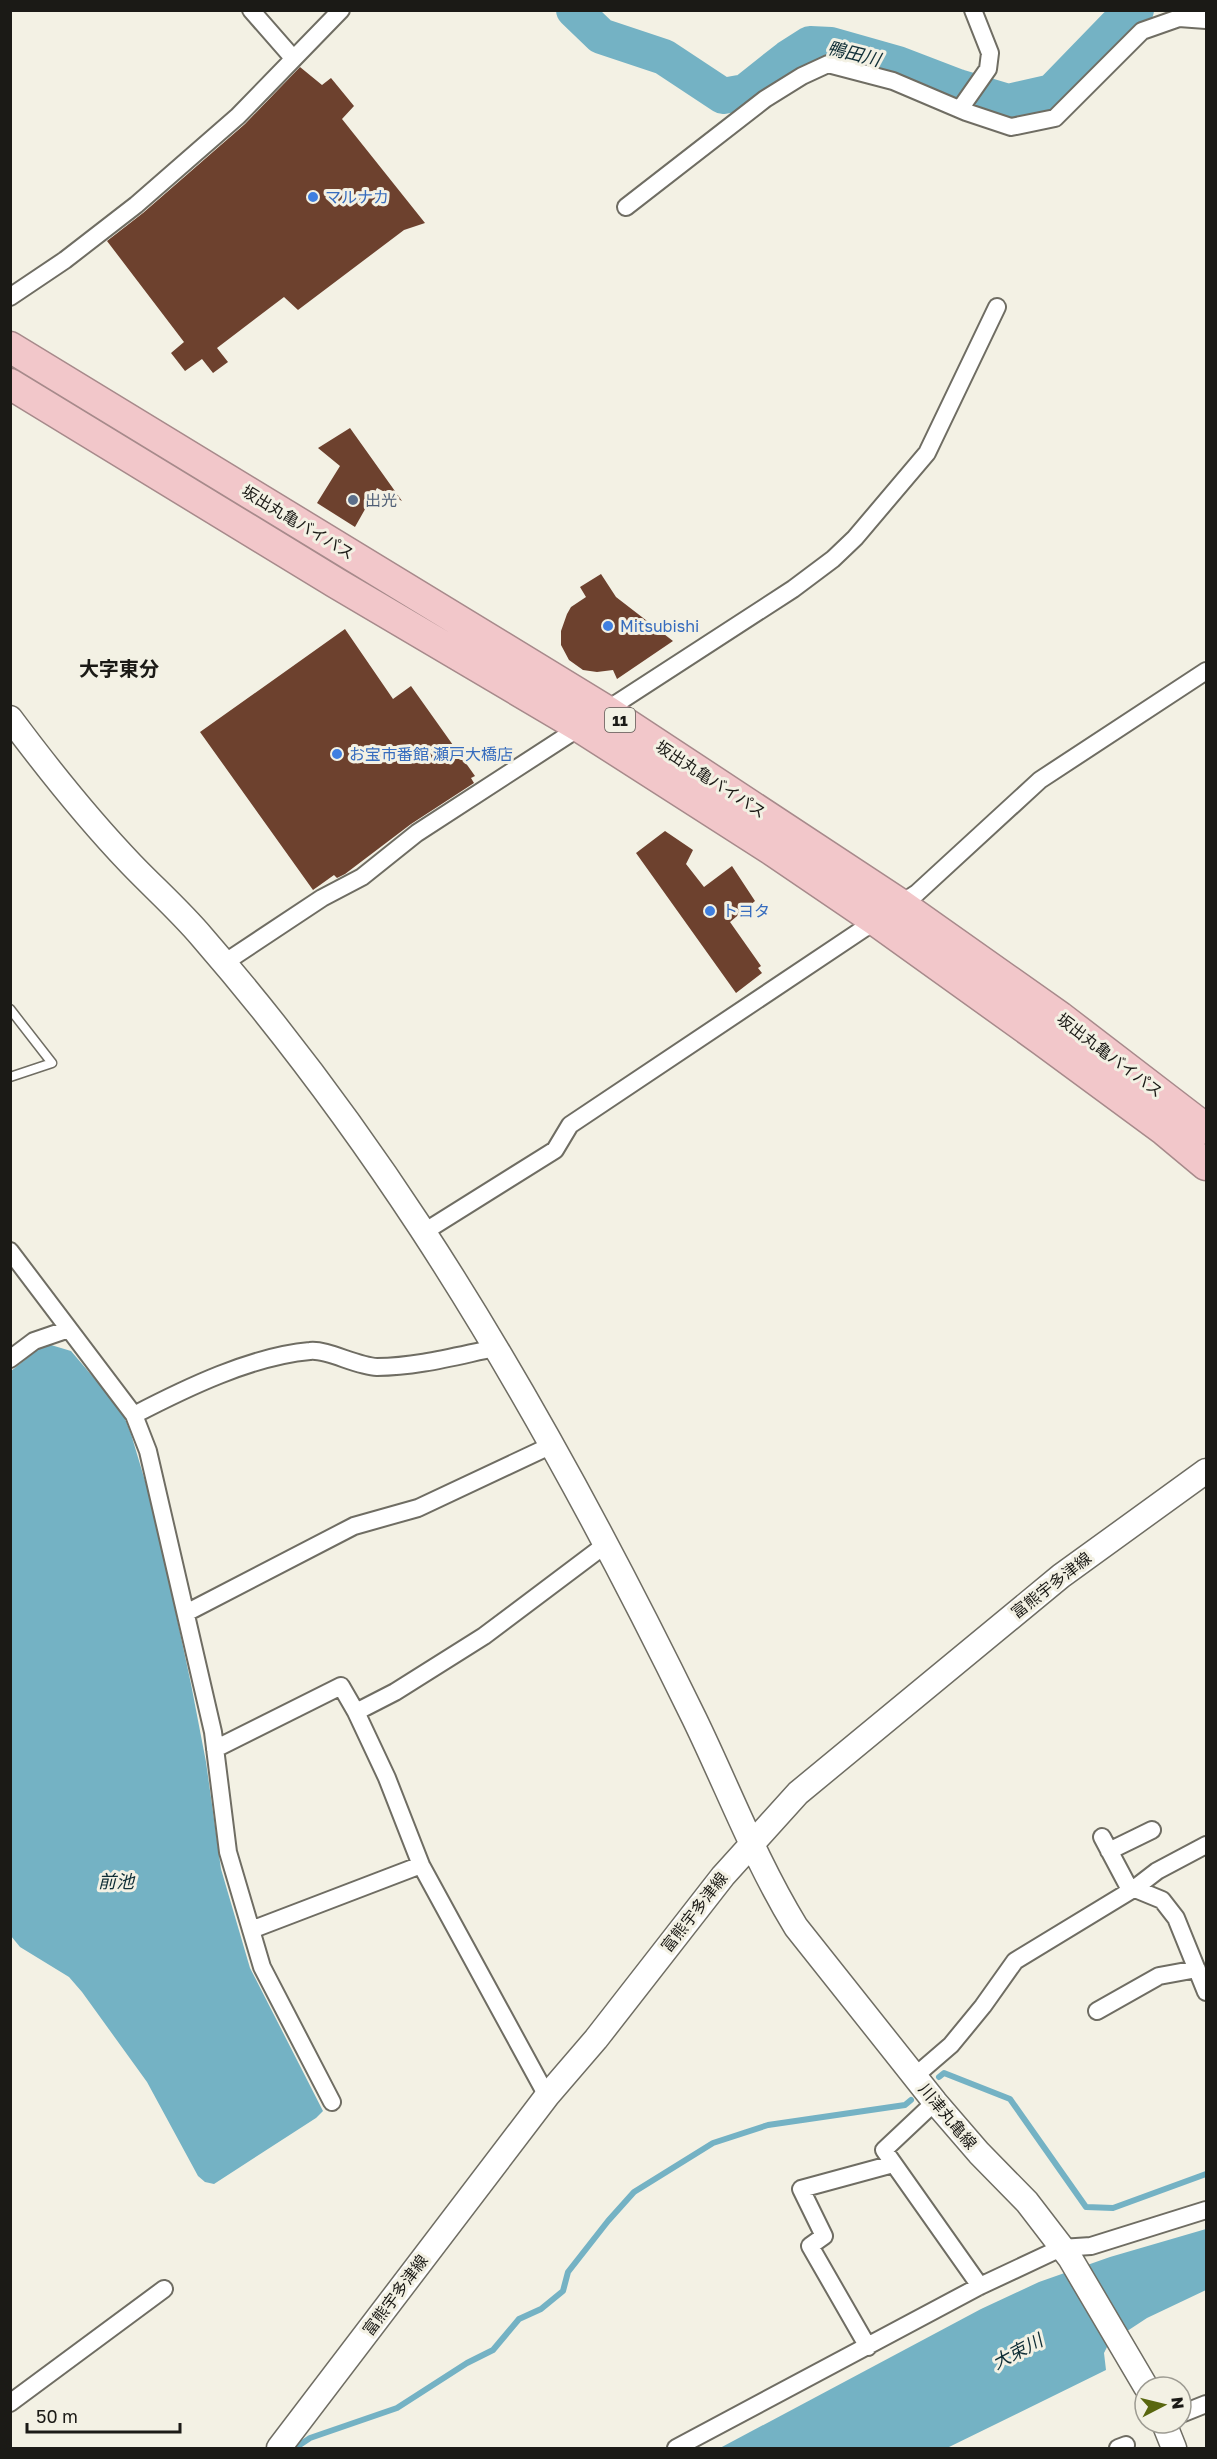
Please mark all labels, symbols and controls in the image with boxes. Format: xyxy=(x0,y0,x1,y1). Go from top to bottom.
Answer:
water label: 鴨田川 xyxy=(825,36,885,71)
place label: マルナカ xyxy=(325,187,389,207)
marker: マルナカ xyxy=(306,190,320,204)
street label: 坂出丸亀バイパス xyxy=(238,481,358,563)
place label: 出光 xyxy=(365,490,397,510)
marker: 出光 xyxy=(346,493,360,507)
place label: Mitsubishi xyxy=(620,616,699,636)
marker: Mitsubishi xyxy=(601,619,615,633)
district label: 大字東分 xyxy=(79,656,159,680)
road number: 11 xyxy=(605,708,635,732)
street label: 坂出丸亀バイパス xyxy=(652,736,770,822)
place label: お宝市番館 瀬戸大橋店 xyxy=(349,744,513,764)
marker: お宝市番館 瀬戸大橋店 xyxy=(330,747,344,761)
place label: トヨタ xyxy=(722,901,770,921)
marker: トヨタ xyxy=(703,904,717,918)
street label: 坂出丸亀バイパス xyxy=(1053,1009,1167,1101)
street label: 富熊宇多津線 xyxy=(1007,1548,1095,1622)
street label: 富熊宇多津線 xyxy=(657,1868,731,1956)
water label: 前池 xyxy=(98,1870,136,1892)
street label: 川津丸亀線 xyxy=(915,2079,981,2153)
street label: 富熊宇多津線 xyxy=(358,2251,432,2339)
water label: 大束川 xyxy=(988,2328,1048,2373)
north arrow xyxy=(1133,2375,1193,2435)
scale bar xyxy=(27,2396,180,2434)
text: N xyxy=(1167,2396,1189,2410)
text: 50 m xyxy=(36,2405,78,2427)

